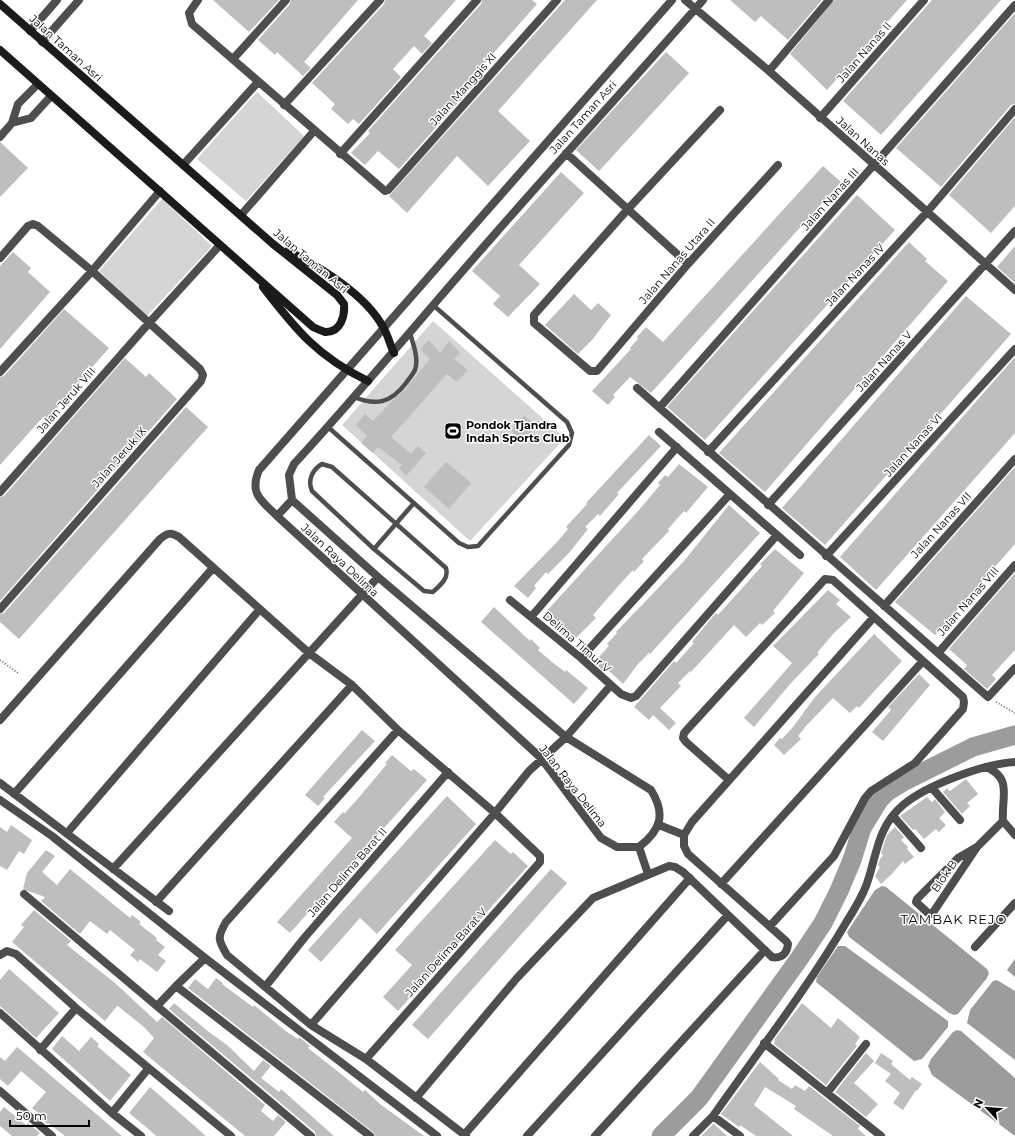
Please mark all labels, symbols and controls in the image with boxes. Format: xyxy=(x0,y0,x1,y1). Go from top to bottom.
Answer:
street label: Jalan Taman Asri xyxy=(26,11,105,84)
street label: Jalan Nanas II xyxy=(833,19,894,86)
street label: Jalan Manggis XI xyxy=(426,50,499,129)
street label: Jalan Taman Asri xyxy=(546,78,619,157)
street label: Jalan Nanas xyxy=(833,113,893,169)
street label: Jalan Nanas III xyxy=(798,165,862,234)
street label: Jalan Nanas Utara II xyxy=(635,215,718,307)
street label: Jalan Taman Asri xyxy=(270,225,351,296)
street label: Jalan Nanas IV xyxy=(822,241,888,310)
street label: Jalan Nanas V xyxy=(852,327,915,395)
street label: Jalan Jeruk VIII xyxy=(33,364,98,437)
street label: Jalan Nanas VI xyxy=(880,411,945,480)
place label: Pondok Tjandra Indah Sports Club xyxy=(466,418,570,445)
sports icon: Pondok Tjandra Indah Sports Club xyxy=(443,421,463,441)
street label: Jalan Jeruk IX xyxy=(88,423,150,491)
street label: Jalan Nanas VII xyxy=(907,489,974,561)
street label: Jalan Raya Delima xyxy=(298,520,382,600)
street label: Jalan Nanas VIII xyxy=(934,564,1002,639)
street label: Delima Timur V xyxy=(540,609,614,676)
street label: Jalan Raya Delima xyxy=(536,741,610,830)
street label: Jalan Delima Barat II xyxy=(304,825,390,920)
street label: Blok B xyxy=(928,857,960,895)
street label: Jalan Delima Barat V xyxy=(402,904,490,1000)
district label: TAMBAK REJO xyxy=(901,911,1007,927)
north arrow xyxy=(967,1088,1007,1128)
text: N xyxy=(970,1097,986,1111)
scale bar xyxy=(10,1102,89,1128)
text: 50 m xyxy=(16,1108,47,1123)

